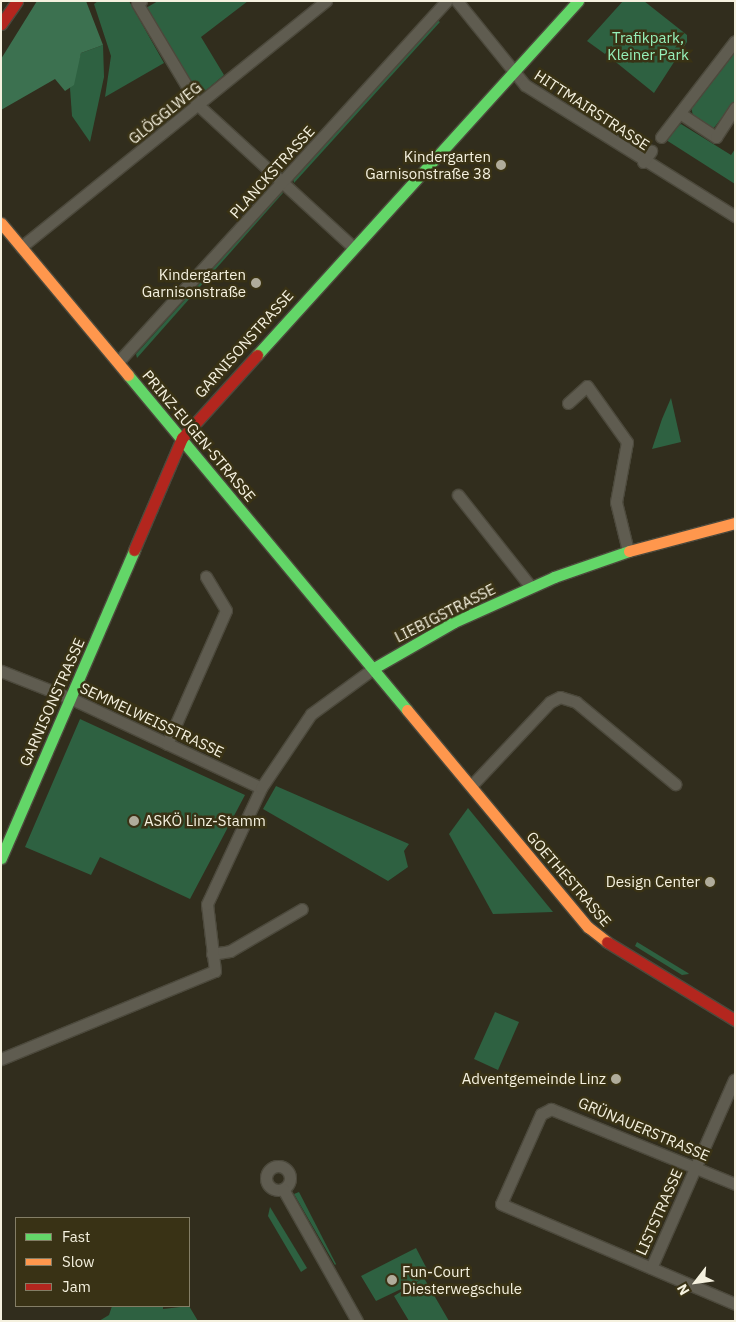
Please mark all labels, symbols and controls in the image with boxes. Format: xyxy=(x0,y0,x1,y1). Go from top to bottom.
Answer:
park label: Trafikpark, Kleiner Park xyxy=(607,28,689,63)
street label: HITTMAIRSTRASSE xyxy=(531,66,653,154)
street label: GLÖGGLWEG xyxy=(125,78,205,148)
street label: PLANCKSTRASSE xyxy=(226,122,318,222)
place label: Kindergarten Garnisonstraße 38 xyxy=(365,147,491,182)
marker: Kindergarten Garnisonstraße 38 xyxy=(495,159,507,171)
place label: Kindergarten Garnisonstraße xyxy=(142,265,246,300)
marker: Kindergarten Garnisonstraße xyxy=(250,277,262,289)
street label: GARNISONSTRASSE xyxy=(191,287,297,401)
street label: PRINZ-EUGEN-STRASSE xyxy=(139,367,259,505)
street label: LIEBIGSTRASSE xyxy=(392,580,498,646)
street label: GARNISONSTRASSE xyxy=(16,635,88,769)
street label: SEMMELWEISSTRASSE xyxy=(77,679,227,761)
place label: ASKÖ Linz-Stamm xyxy=(144,812,266,830)
marker: ASKÖ Linz-Stamm xyxy=(128,815,140,827)
street label: GOETHESTRASSE xyxy=(523,828,615,930)
place label: Design Center xyxy=(606,873,700,891)
marker: Design Center xyxy=(704,876,716,888)
place label: Adventgemeinde Linz xyxy=(462,1070,606,1088)
marker: Adventgemeinde Linz xyxy=(610,1073,622,1085)
street label: GRÜNAUERSTRASSE xyxy=(576,1093,712,1165)
street label: LISTSTRASSE xyxy=(632,1166,686,1258)
legend xyxy=(15,1217,190,1307)
text: Fast xyxy=(62,1227,90,1246)
text: Slow xyxy=(62,1252,95,1271)
north arrow xyxy=(671,1257,721,1307)
place label: Fun-Court Diesterwegschule xyxy=(402,1262,522,1297)
marker: Fun-Court Diesterwegschule xyxy=(386,1274,398,1286)
text: Jam xyxy=(62,1277,91,1296)
text: N xyxy=(673,1281,693,1298)

